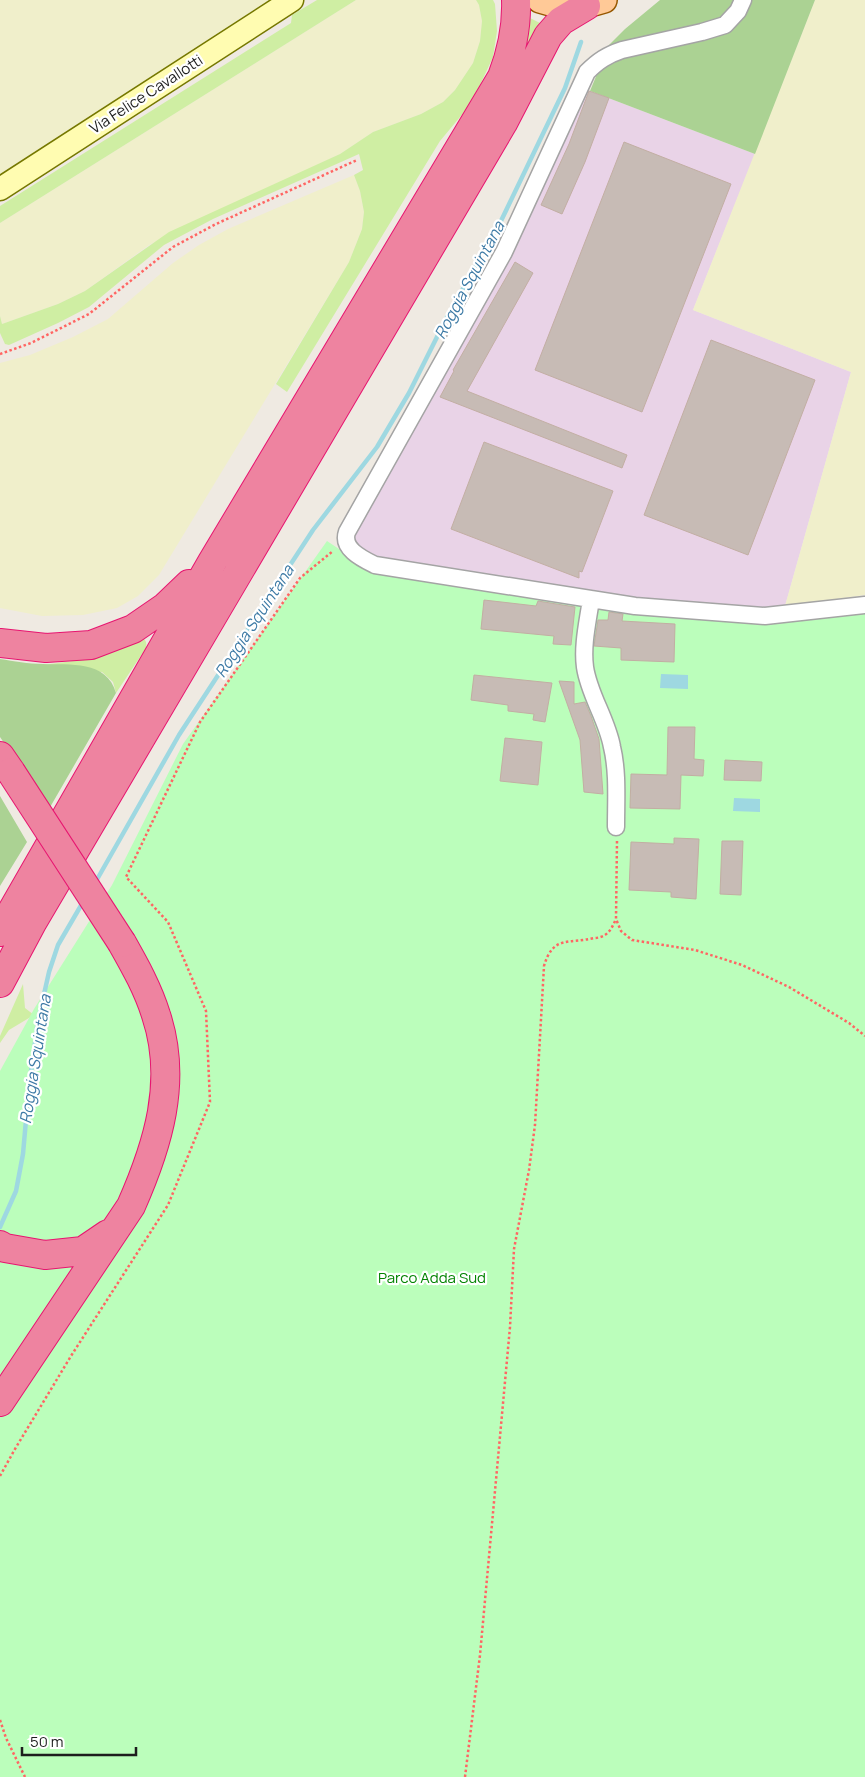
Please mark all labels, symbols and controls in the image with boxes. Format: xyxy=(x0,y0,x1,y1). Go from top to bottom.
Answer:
street label: Via Felice Cavallotti xyxy=(85,49,207,139)
water label: Roggia Squintana xyxy=(429,216,510,343)
water label: Roggia Squintana xyxy=(209,560,299,682)
water label: Roggia Squintana xyxy=(14,992,56,1125)
park label: Parco Adda Sud xyxy=(378,1267,486,1288)
scale bar xyxy=(22,1724,136,1756)
text: 50 m xyxy=(30,1731,64,1752)

